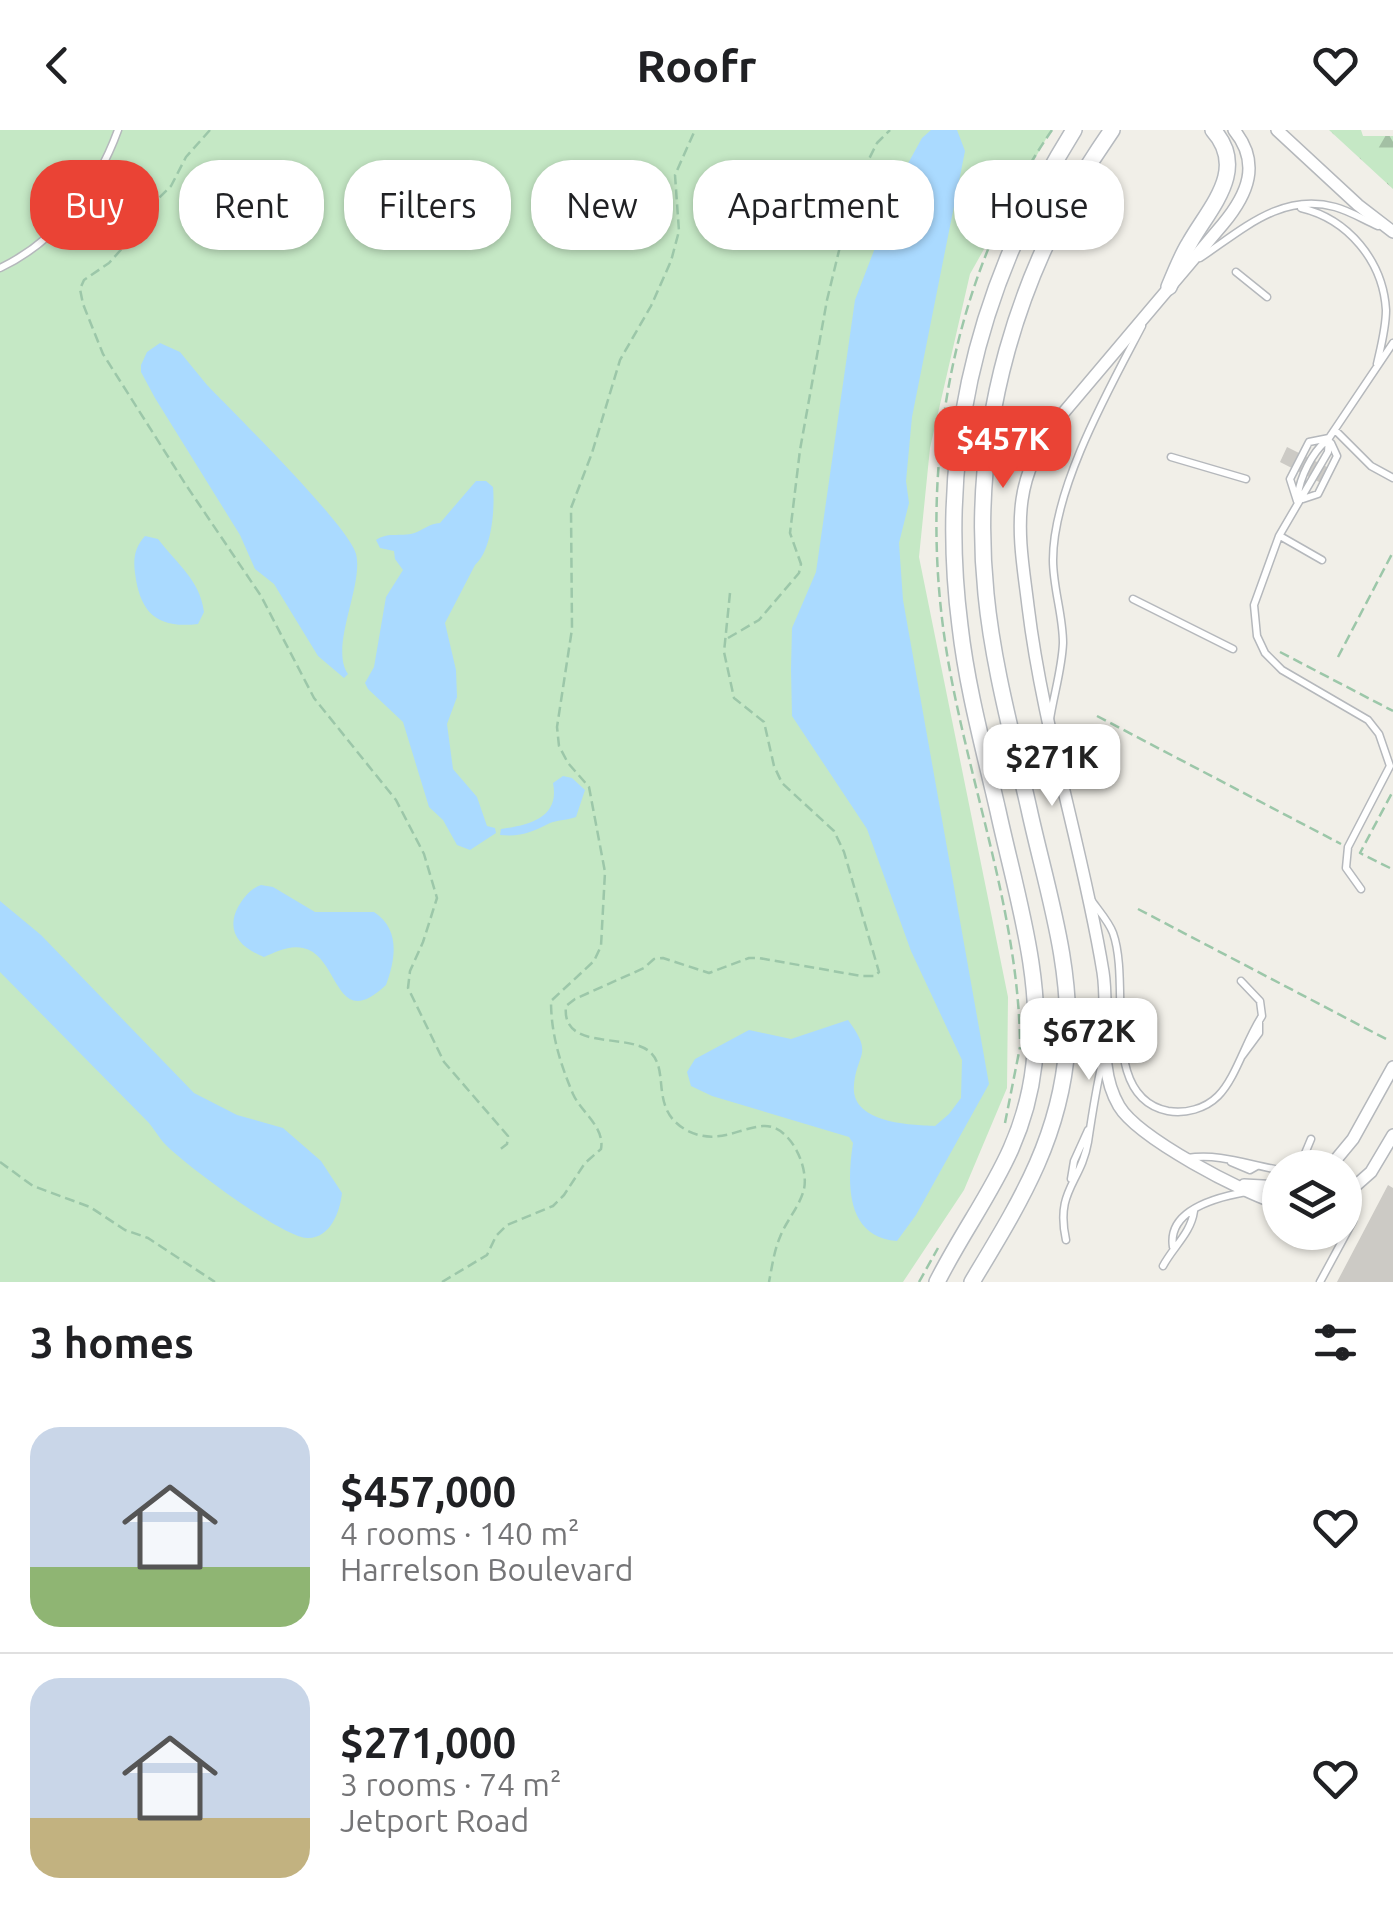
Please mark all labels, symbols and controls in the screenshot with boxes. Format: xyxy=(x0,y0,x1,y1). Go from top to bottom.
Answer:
icon: back xyxy=(30,38,85,93)
icon: heart xyxy=(1308,38,1363,93)
text: Roofr xyxy=(637,40,756,91)
chip: Buy xyxy=(30,160,159,250)
chip: Rent xyxy=(179,160,324,250)
chip: Filters xyxy=(344,160,511,250)
chip: New xyxy=(531,160,673,250)
chip: Apartment xyxy=(693,160,934,250)
chip: House xyxy=(954,160,1124,250)
pin: $457K xyxy=(933,406,1073,491)
text: $457K xyxy=(956,420,1050,456)
pin: $271K xyxy=(982,724,1122,809)
text: $271K xyxy=(1005,738,1099,774)
pin: $672K xyxy=(1019,998,1159,1083)
text: $672K xyxy=(1042,1012,1136,1048)
map controls xyxy=(1262,1150,1362,1250)
button: layers xyxy=(1262,1150,1362,1250)
icon: filters xyxy=(1308,1315,1363,1370)
text: 3 homes xyxy=(30,1319,194,1366)
icon: home xyxy=(110,1467,230,1587)
text: $457,000 xyxy=(340,1468,516,1515)
icon: heart xyxy=(1308,1500,1363,1555)
text: 4 rooms · 140 m² xyxy=(340,1515,580,1551)
text: Harrelson Boulevard xyxy=(340,1551,633,1587)
icon: home xyxy=(110,1718,230,1838)
text: $271,000 xyxy=(340,1719,516,1766)
icon: heart xyxy=(1308,1751,1363,1806)
text: 3 rooms · 74 m² xyxy=(340,1766,561,1802)
text: Jetport Road xyxy=(340,1802,529,1838)

